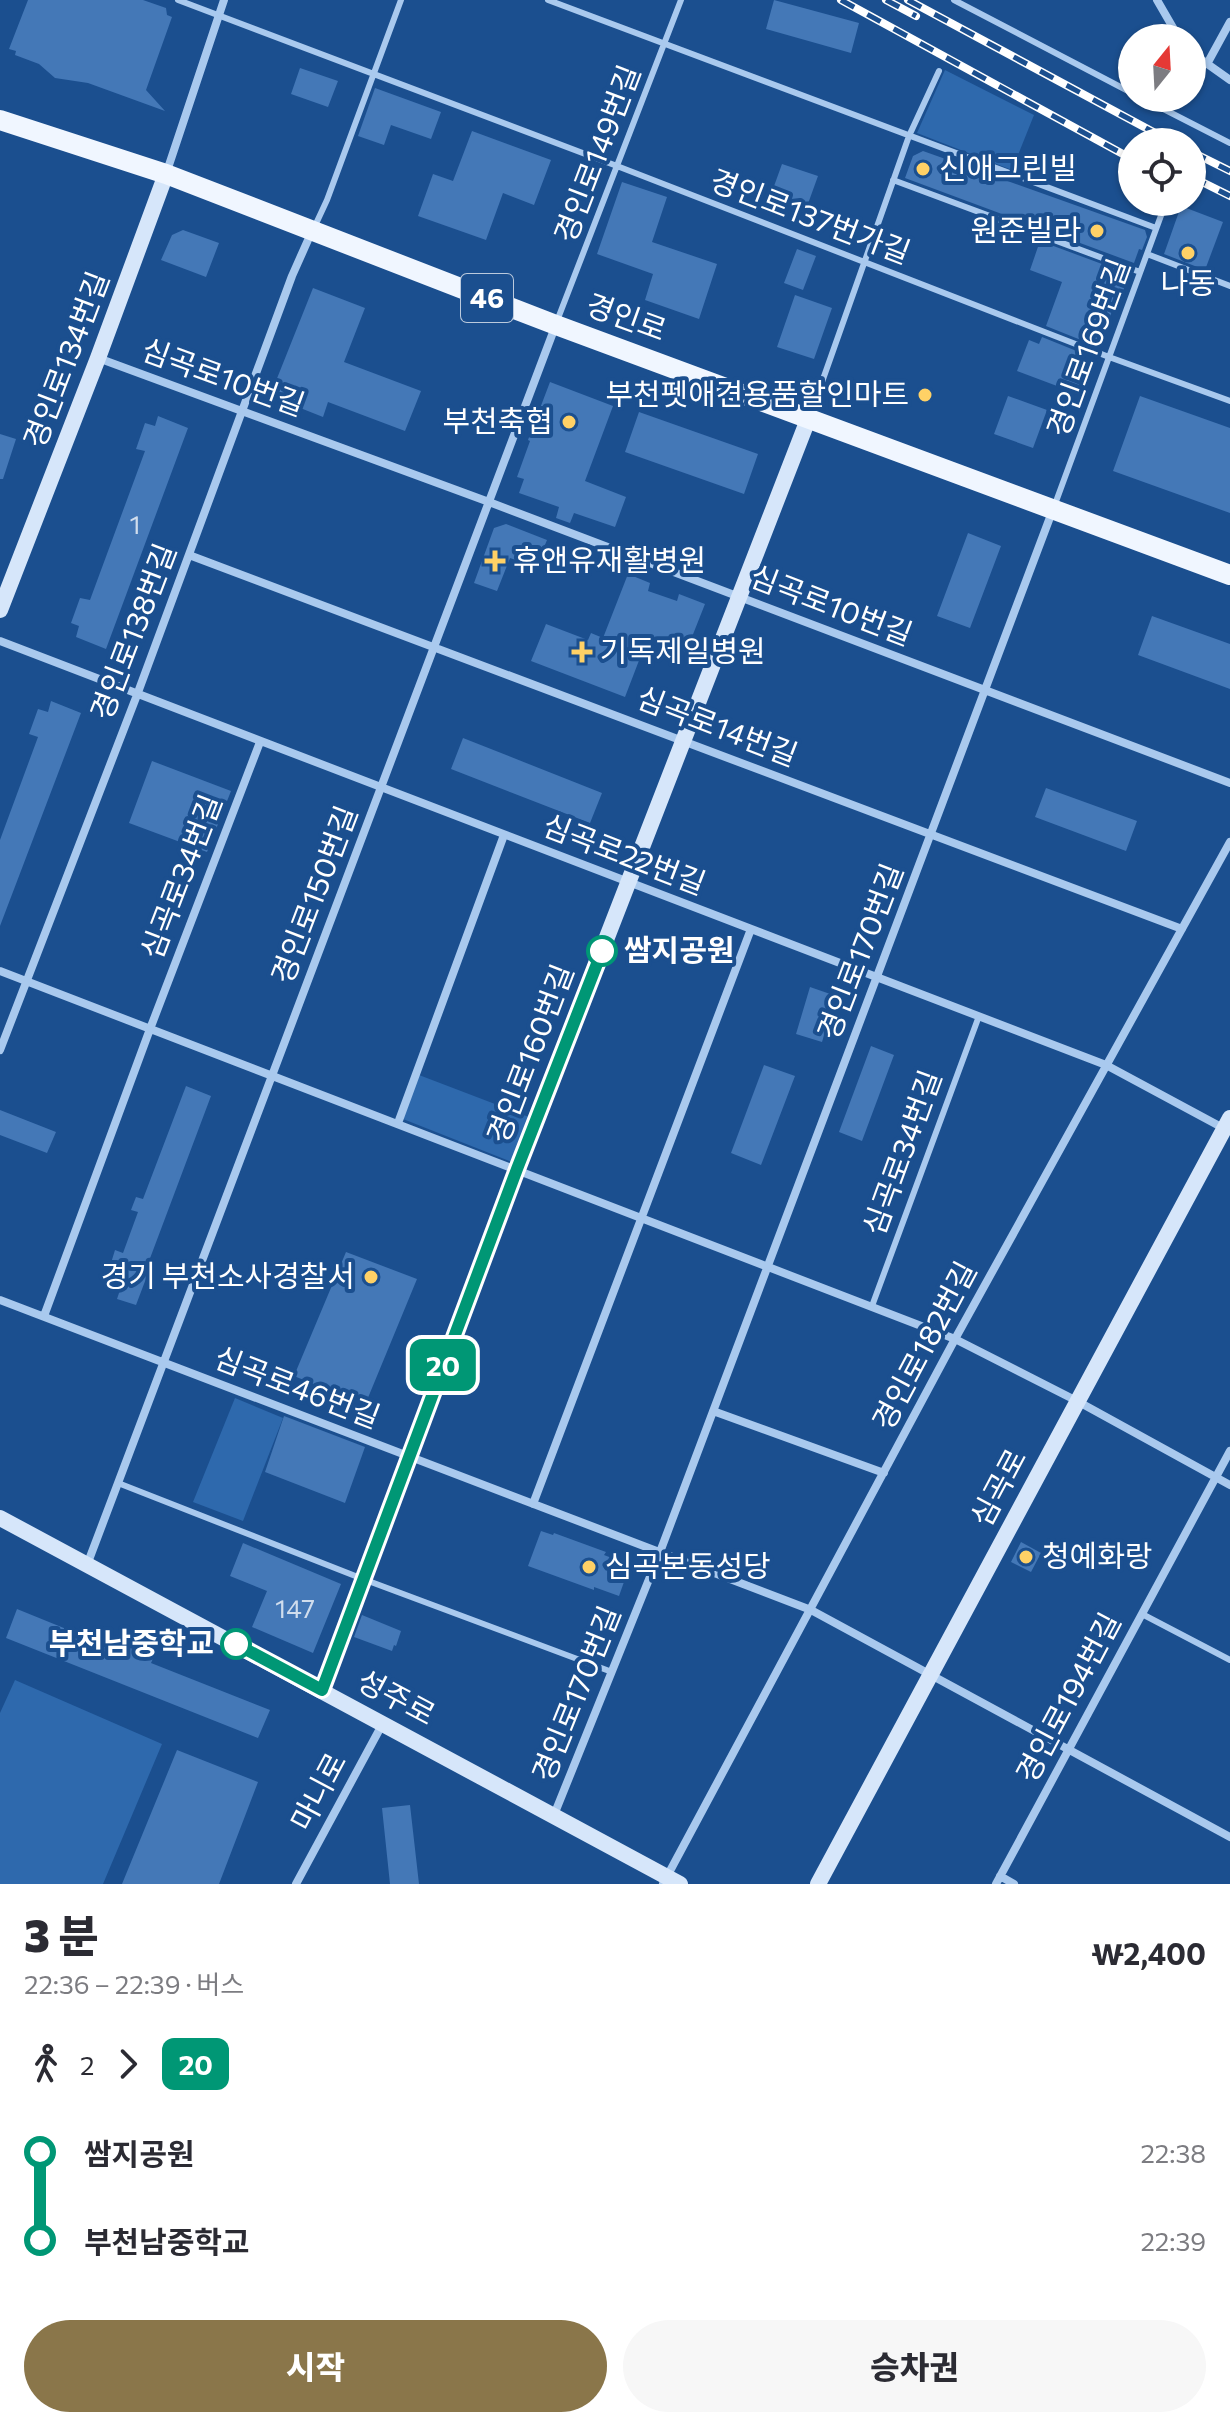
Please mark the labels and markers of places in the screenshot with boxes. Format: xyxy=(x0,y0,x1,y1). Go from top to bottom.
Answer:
place label: 신애그린빌 xyxy=(939,148,1077,185)
marker: 신애그린빌 xyxy=(914,160,932,178)
place label: 원준빌라 xyxy=(971,210,1081,247)
marker: 원준빌라 xyxy=(1088,222,1106,240)
marker: 나동 xyxy=(1179,244,1197,262)
place label: 나동 xyxy=(1160,263,1216,300)
place label: 부천펫애견용품할인마트 xyxy=(605,374,909,411)
marker: 부천펫애견용품할인마트 xyxy=(916,386,934,404)
place label: 부천축협 xyxy=(443,401,553,438)
marker: 부천축협 xyxy=(560,413,578,431)
place label: 휴앤유재활병원 xyxy=(513,540,706,577)
marker: 휴앤유재활병원 xyxy=(484,550,506,572)
place label: 기독제일병원 xyxy=(600,631,766,668)
marker: 기독제일병원 xyxy=(571,641,593,663)
place label: 쌈지공원 xyxy=(624,930,734,967)
marker: 쌈지공원 xyxy=(587,936,617,966)
place label: 경기 부천소사경찰서 xyxy=(101,1256,355,1293)
marker: 경기 부천소사경찰서 xyxy=(362,1268,380,1286)
place label: 청예화랑 xyxy=(1042,1536,1152,1573)
place label: 심곡본동성당 xyxy=(605,1546,771,1583)
marker: 청예화랑 xyxy=(1017,1548,1035,1566)
marker: 심곡본동성당 xyxy=(580,1558,598,1576)
place label: 부천남중학교 xyxy=(48,1623,214,1660)
marker: 부천남중학교 xyxy=(221,1629,251,1659)

